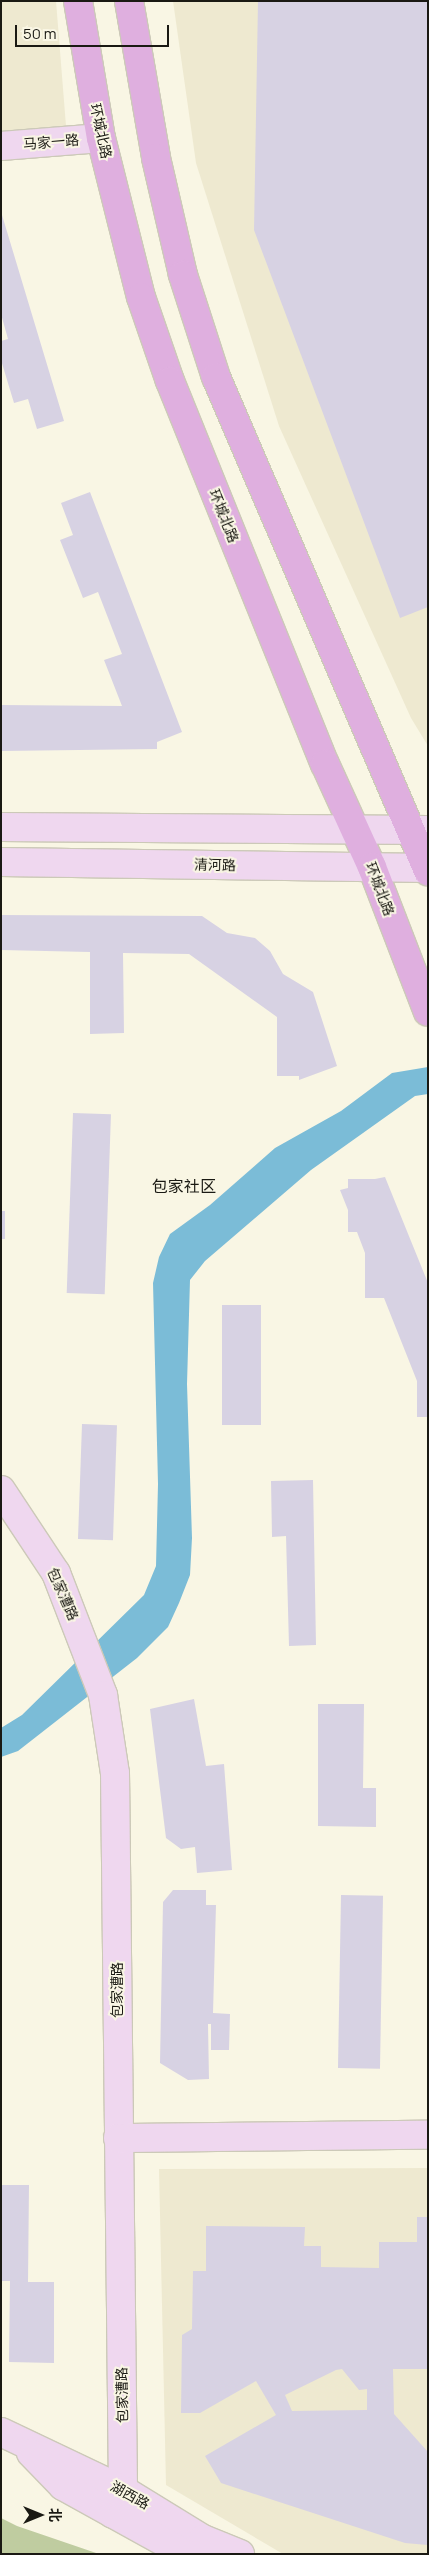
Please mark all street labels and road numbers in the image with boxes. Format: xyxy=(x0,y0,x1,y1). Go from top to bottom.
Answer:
street label: 环城北路 xyxy=(87,102,115,160)
street label: 马家一路 xyxy=(22,131,80,153)
street label: 环城北路 xyxy=(206,487,242,545)
street label: 清河路 xyxy=(194,856,236,874)
street label: 环城北路 xyxy=(362,860,398,918)
street label: 包家漕路 xyxy=(44,1565,82,1623)
street label: 包家漕路 xyxy=(109,1962,125,2018)
street label: 包家漕路 xyxy=(113,2367,131,2423)
street label: 湖西路 xyxy=(108,2477,152,2513)

